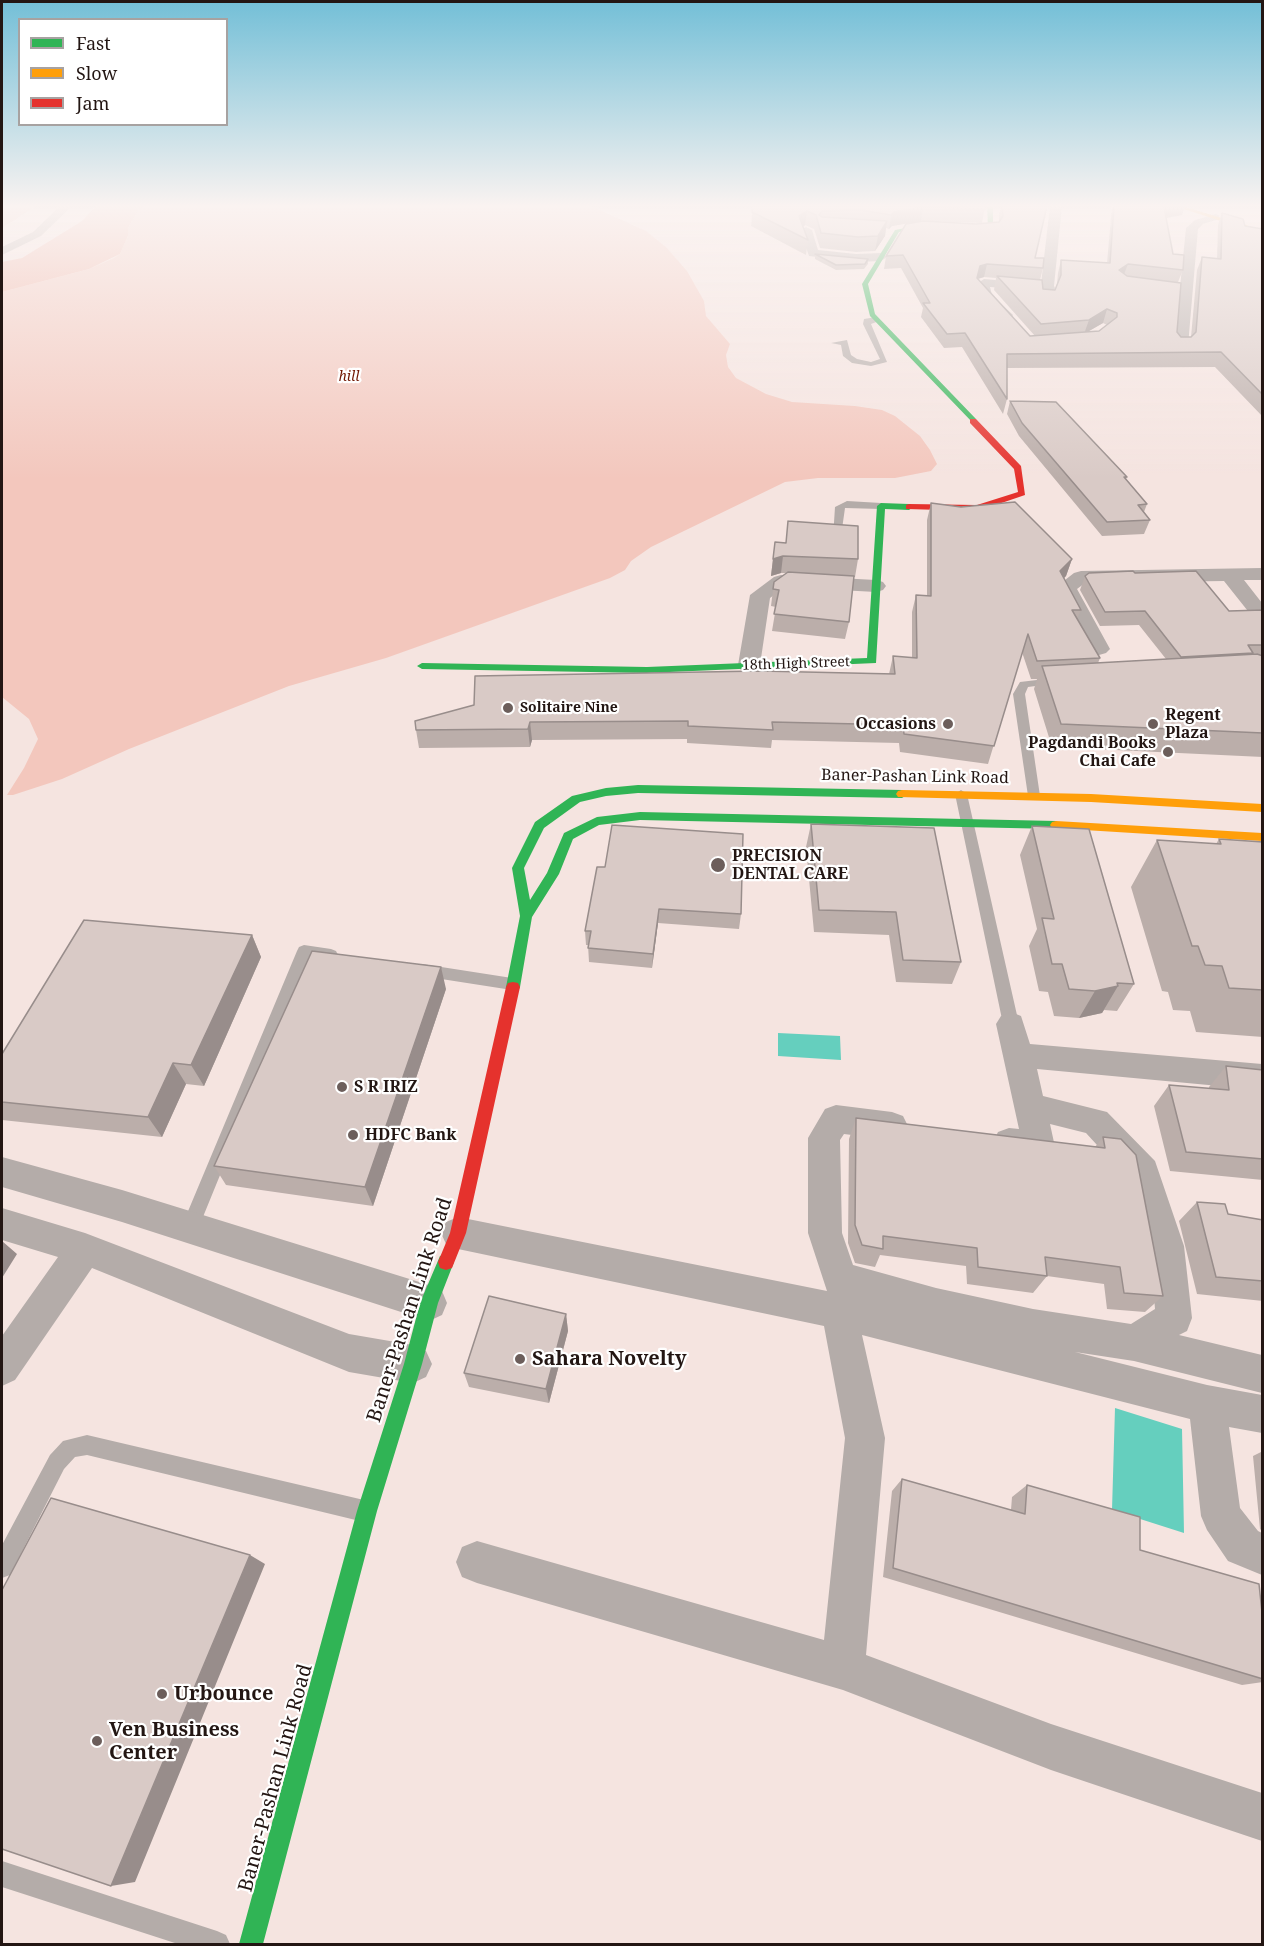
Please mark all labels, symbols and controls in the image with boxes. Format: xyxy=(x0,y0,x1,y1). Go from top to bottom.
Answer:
legend xyxy=(18,18,228,126)
text: Fast xyxy=(76,31,111,55)
text: Slow xyxy=(76,61,117,85)
text: Jam xyxy=(76,91,110,115)
park label: hill xyxy=(338,369,360,385)
street label: 18th High Street xyxy=(742,654,850,674)
place label: Solitaire Nine xyxy=(520,700,618,716)
marker: Solitaire Nine xyxy=(501,701,515,715)
place label: Regent Plaza xyxy=(1165,705,1221,743)
place label: Occasions xyxy=(855,714,936,734)
marker: Occasions xyxy=(941,717,955,731)
marker: Regent Plaza xyxy=(1146,717,1160,731)
place label: Pagdandi Books Chai Cafe xyxy=(1028,733,1156,771)
marker: Pagdandi Books Chai Cafe xyxy=(1161,745,1175,759)
street label: Baner-Pashan Link Road xyxy=(821,766,1009,788)
place label: PRECISION DENTAL CARE xyxy=(732,846,848,884)
marker: PRECISION DENTAL CARE xyxy=(709,856,727,874)
place label: S R IRIZ xyxy=(354,1077,418,1097)
marker: S R IRIZ xyxy=(335,1080,349,1094)
place label: HDFC Bank xyxy=(365,1125,456,1145)
marker: HDFC Bank xyxy=(346,1128,360,1142)
street label: Baner-Pashan Link Road xyxy=(362,1195,458,1425)
place label: Sahara Novelty xyxy=(532,1347,686,1371)
marker: Sahara Novelty xyxy=(513,1352,527,1366)
street label: Baner-Pashan Link Road xyxy=(234,1661,318,1895)
place label: Urbounce xyxy=(174,1682,273,1706)
marker: Urbounce xyxy=(155,1687,169,1701)
place label: Ven Business Center xyxy=(109,1718,239,1765)
marker: Ven Business Center xyxy=(90,1734,104,1748)

